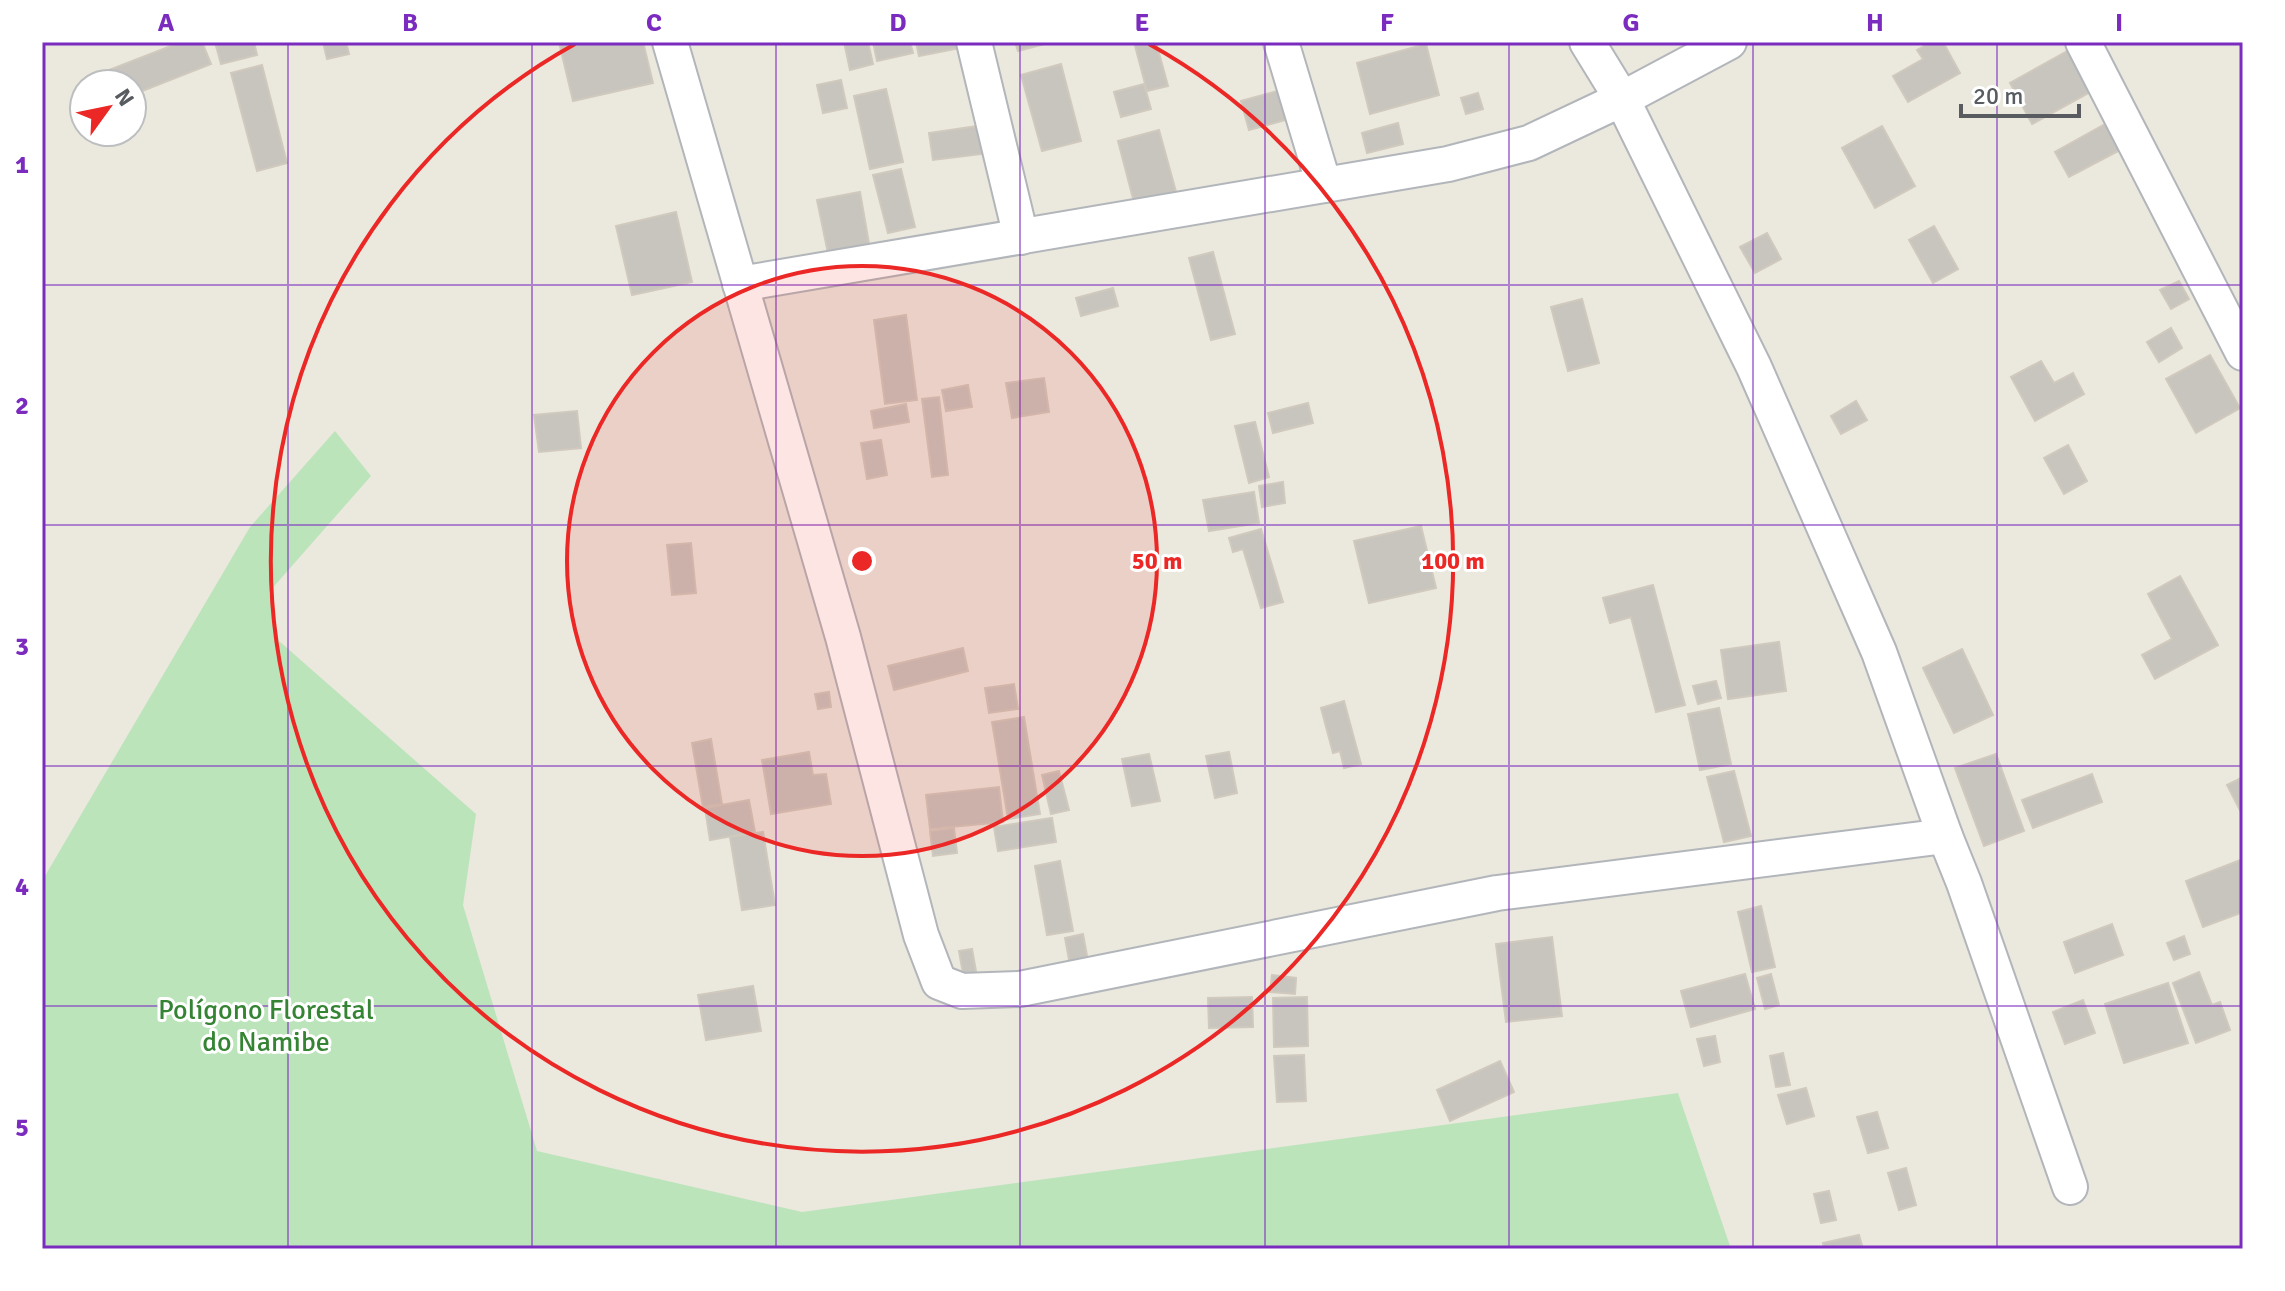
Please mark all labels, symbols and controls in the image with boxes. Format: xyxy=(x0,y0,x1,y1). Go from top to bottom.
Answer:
text: A xyxy=(158,7,175,39)
text: B xyxy=(402,7,418,39)
text: C xyxy=(646,7,662,39)
text: D xyxy=(889,7,907,39)
text: E xyxy=(1135,7,1149,39)
text: F xyxy=(1380,7,1394,39)
text: G xyxy=(1622,7,1640,39)
text: H xyxy=(1866,7,1884,39)
text: I xyxy=(2115,7,2123,39)
north arrow xyxy=(68,68,148,148)
scale bar xyxy=(1961,68,2079,118)
text: 20 m xyxy=(1973,81,2023,111)
text: N xyxy=(109,84,140,111)
text: 1 xyxy=(15,149,29,181)
text: 2 xyxy=(15,390,29,422)
text: 50 m xyxy=(1132,546,1182,576)
text: 100 m xyxy=(1421,546,1485,576)
centre of rings xyxy=(848,547,876,575)
text: 3 xyxy=(15,631,29,663)
text: 4 xyxy=(15,871,29,903)
park label: Polígono Florestal do Namibe xyxy=(158,993,374,1059)
text: 5 xyxy=(15,1112,29,1144)

